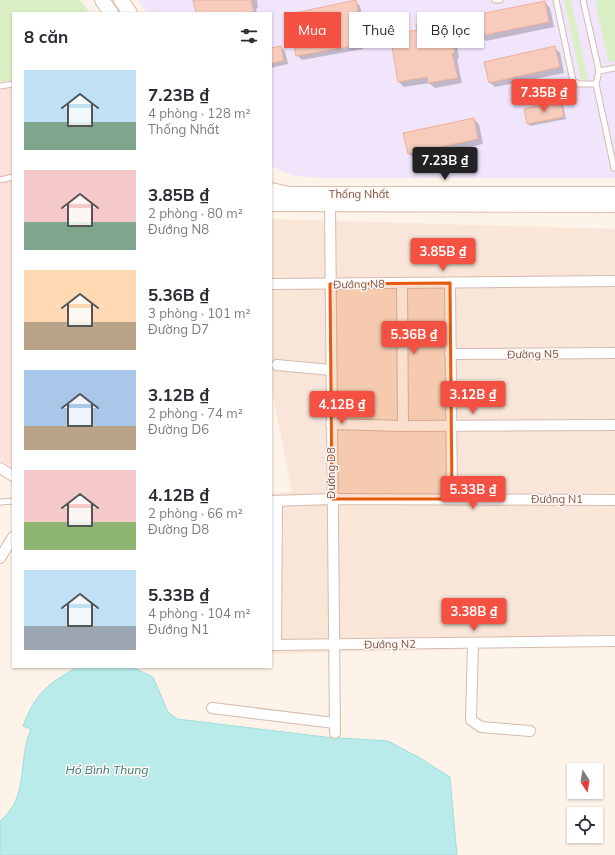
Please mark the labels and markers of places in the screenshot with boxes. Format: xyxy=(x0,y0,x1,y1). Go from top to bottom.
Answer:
pin: 7.35B ₫ xyxy=(507,79,581,113)
pin: 7.23B ₫ xyxy=(408,147,482,181)
pin: 3.85B ₫ xyxy=(406,238,480,272)
pin: 5.36B ₫ xyxy=(377,321,451,355)
pin: 3.12B ₫ xyxy=(436,381,510,415)
pin: 4.12B ₫ xyxy=(305,391,379,425)
pin: 5.33B ₫ xyxy=(436,476,510,510)
pin: 3.38B ₫ xyxy=(437,598,511,632)

